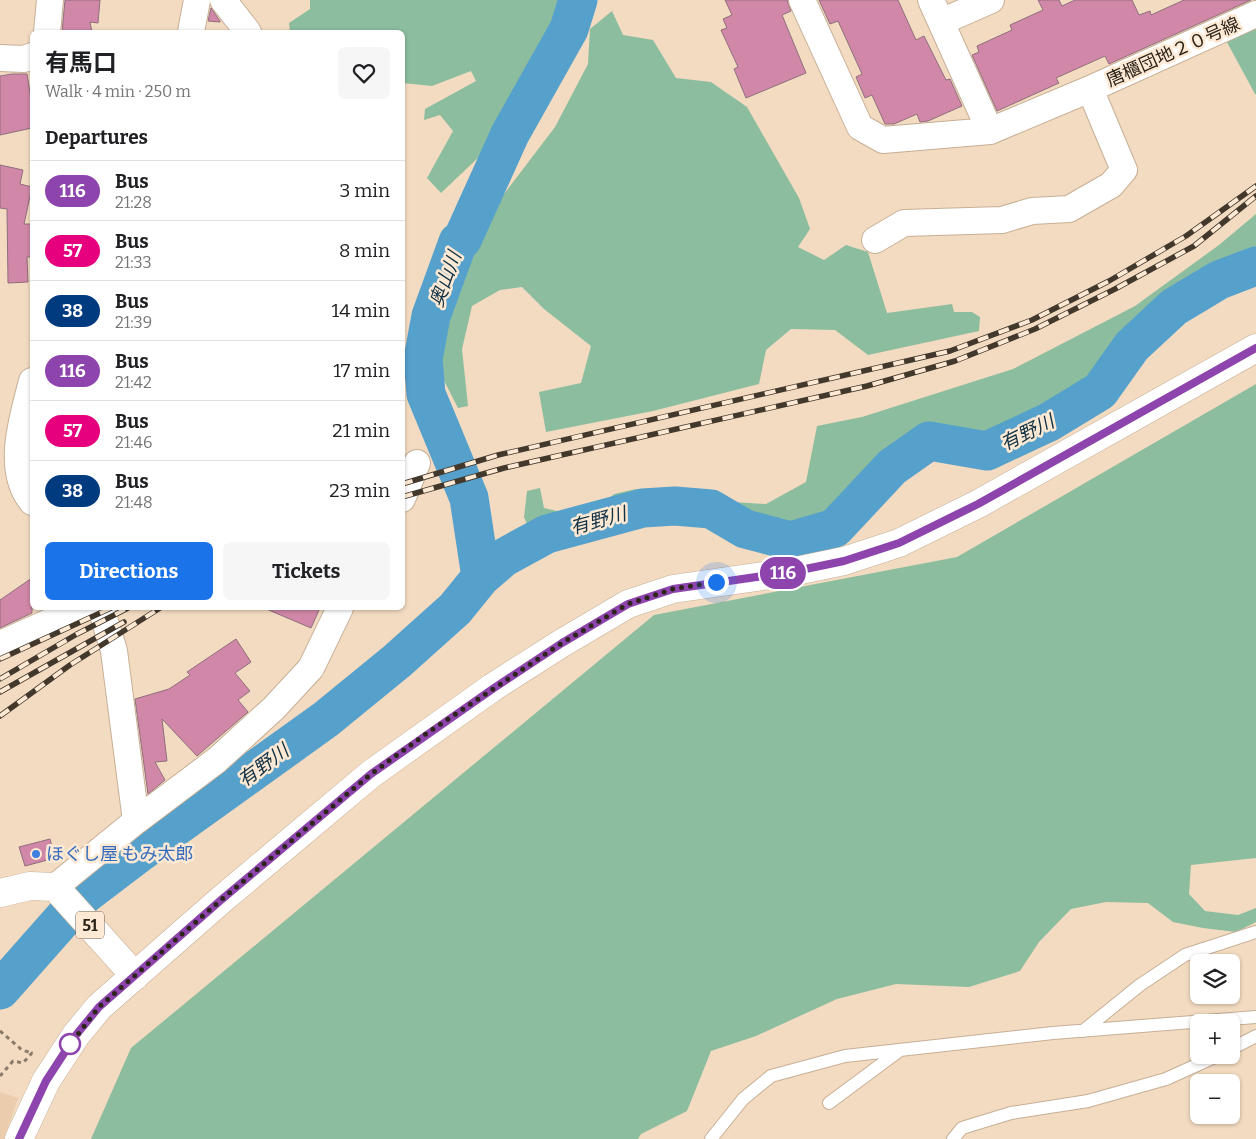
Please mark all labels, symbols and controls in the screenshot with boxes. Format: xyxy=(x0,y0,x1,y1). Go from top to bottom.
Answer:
street label: 唐櫃団地２０号線 xyxy=(1103,13,1243,91)
button: heart xyxy=(338,47,390,99)
text: 有馬口 xyxy=(45,49,117,77)
text: Walk · 4 min · 250 m xyxy=(45,82,191,101)
text: Departures xyxy=(45,126,148,149)
text: Bus xyxy=(115,170,149,193)
text: 3 min xyxy=(340,179,390,202)
text: 116 xyxy=(59,180,86,202)
text: 21:28 xyxy=(115,193,152,212)
text: Bus xyxy=(115,230,149,253)
text: 8 min xyxy=(339,239,390,262)
text: 57 xyxy=(63,240,82,262)
water label: 奥山川 xyxy=(425,247,467,310)
text: 21:33 xyxy=(115,253,152,272)
text: Bus xyxy=(115,290,149,313)
text: 14 min xyxy=(332,299,390,322)
text: 38 xyxy=(62,300,83,322)
text: 21:39 xyxy=(115,313,152,332)
text: Bus xyxy=(115,350,149,373)
text: 17 min xyxy=(333,359,390,382)
text: 116 xyxy=(59,360,86,382)
text: 21:42 xyxy=(115,373,152,392)
water label: 有野川 xyxy=(997,409,1060,455)
text: Bus xyxy=(115,410,149,433)
text: 21 min xyxy=(332,419,390,442)
text: 57 xyxy=(63,420,82,442)
text: 21:46 xyxy=(115,433,152,452)
text: Bus xyxy=(115,470,149,493)
text: 23 min xyxy=(329,479,390,502)
text: 38 xyxy=(62,480,83,502)
text: 21:48 xyxy=(115,493,153,512)
water label: 有野川 xyxy=(568,501,631,539)
button: Directions xyxy=(45,542,213,600)
button: Tickets xyxy=(223,542,390,600)
line badge: 116 xyxy=(754,557,812,589)
text: 116 xyxy=(770,562,796,584)
your location xyxy=(704,570,729,595)
water label: 有野川 xyxy=(233,738,295,791)
place label: ほぐし屋 もみ太郎 xyxy=(46,843,194,865)
marker: ほぐし屋 もみ太郎 xyxy=(30,848,42,860)
road number: 51 xyxy=(76,912,104,938)
map controls xyxy=(1190,954,1240,1124)
button: layers xyxy=(1190,954,1240,1004)
button: + xyxy=(1190,1014,1240,1064)
unlabelled marker xyxy=(59,1033,81,1055)
button: − xyxy=(1190,1074,1240,1124)

